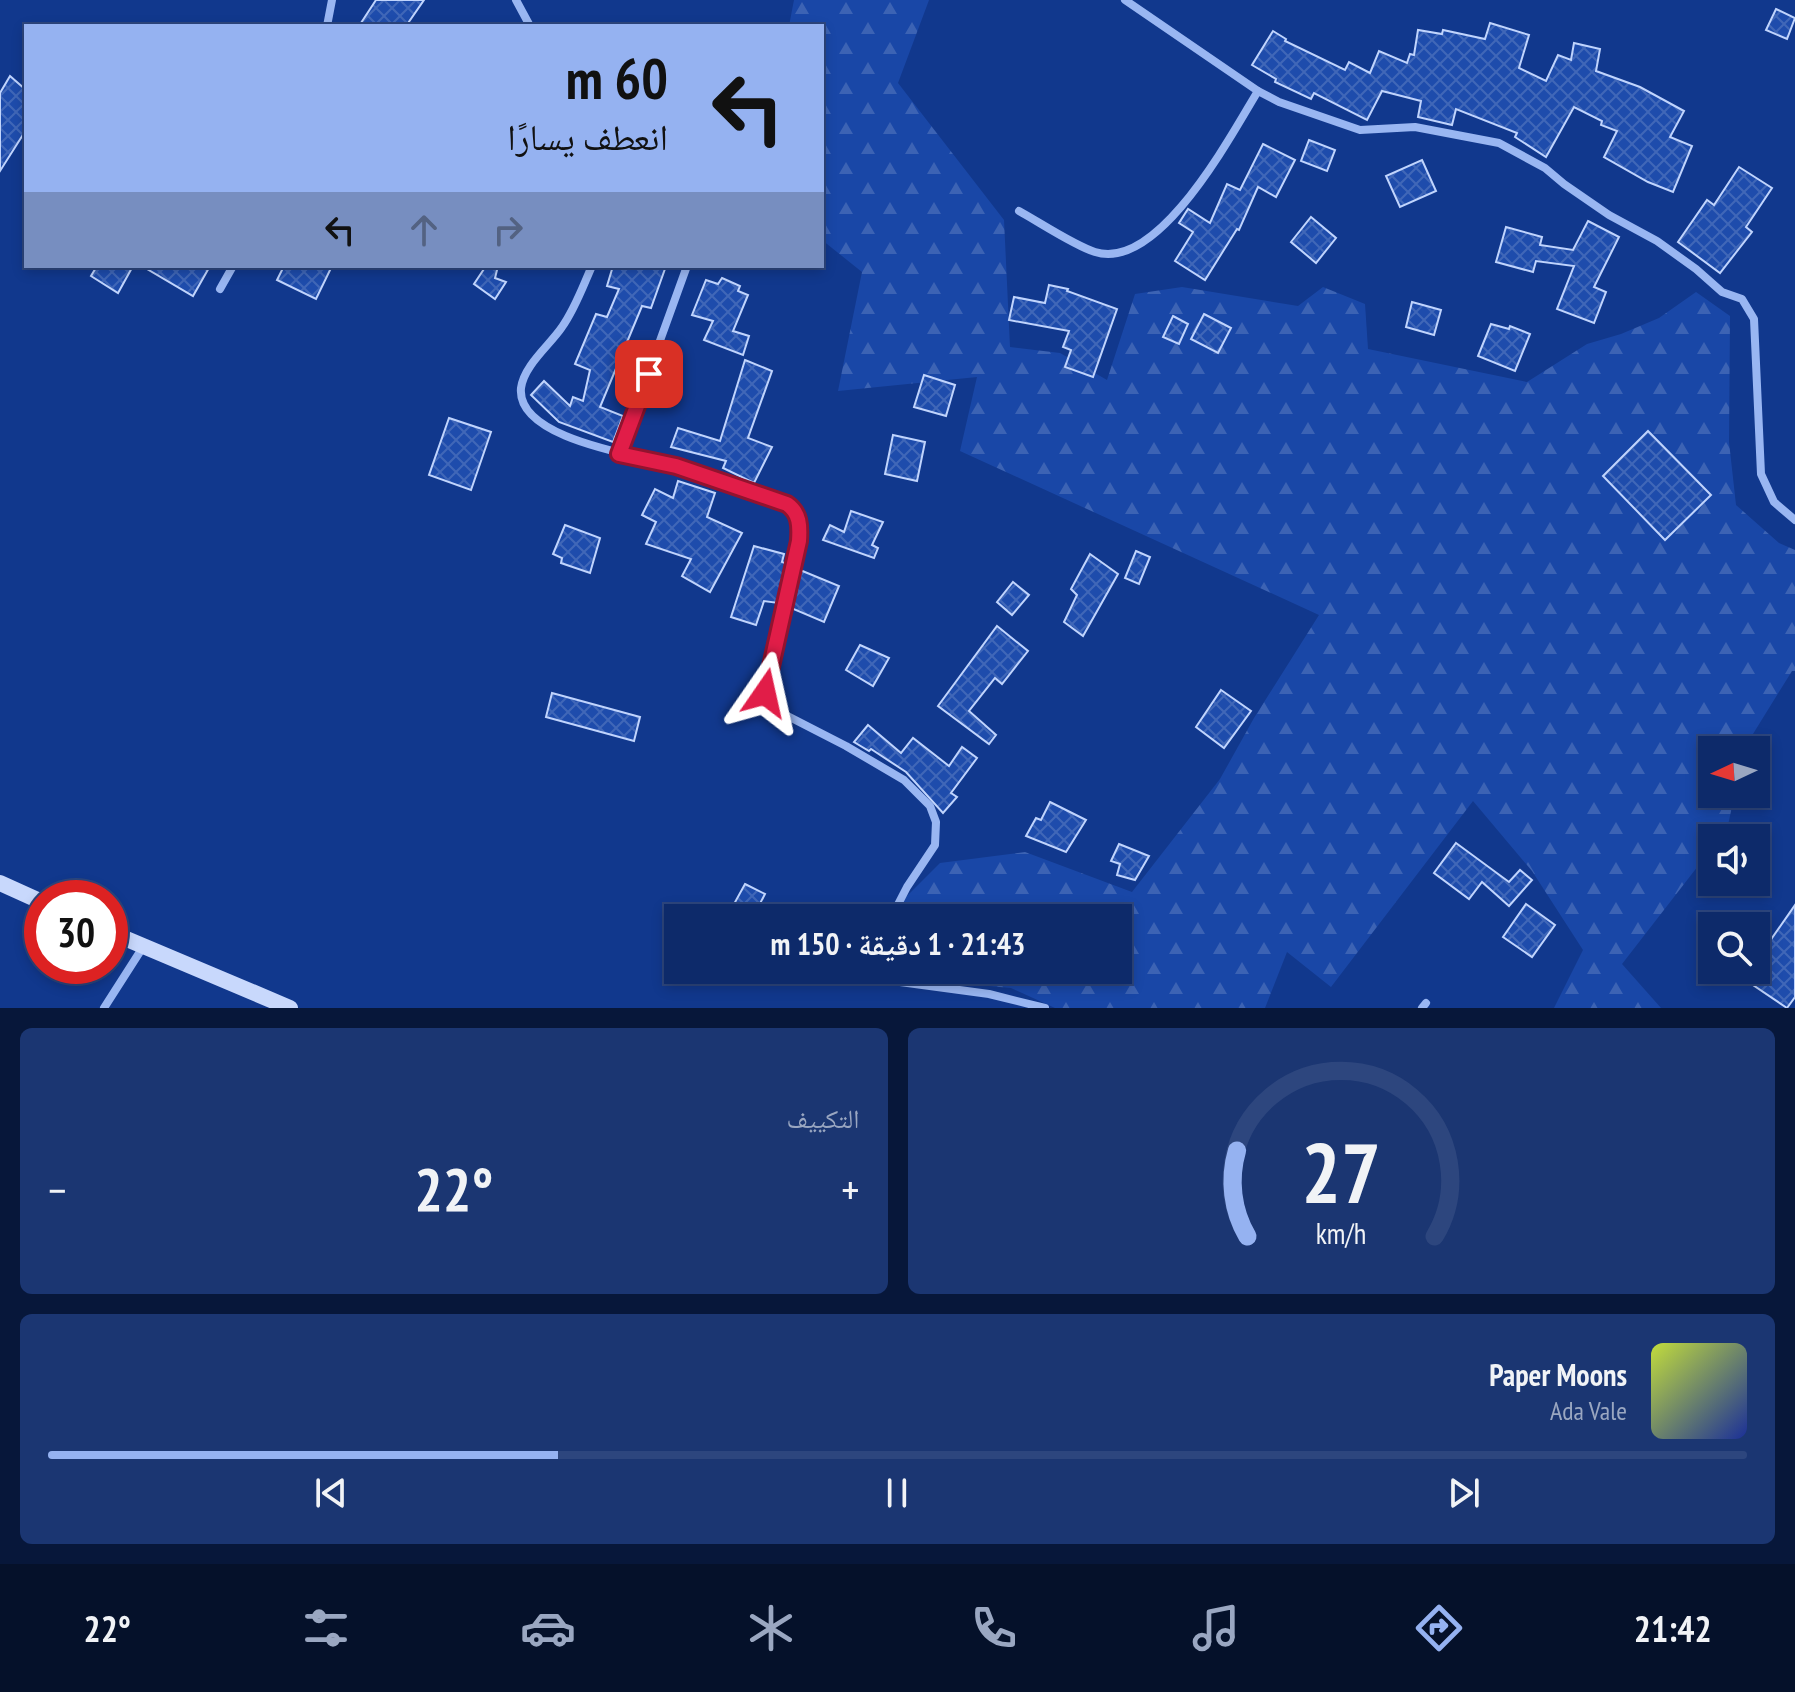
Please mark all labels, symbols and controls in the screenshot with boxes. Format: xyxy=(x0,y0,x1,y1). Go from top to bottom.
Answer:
text: 60 m xyxy=(566,42,668,114)
icon: left xyxy=(696,56,800,160)
text: انعطف يسارًا xyxy=(507,113,668,160)
icon: left xyxy=(318,208,362,252)
icon: ahead xyxy=(402,208,446,252)
icon: right xyxy=(486,208,530,252)
pin xyxy=(615,340,683,408)
icon: arrive xyxy=(627,352,671,396)
position arrow xyxy=(723,651,807,735)
north arrow xyxy=(1698,736,1770,808)
map controls xyxy=(1698,736,1770,984)
button: sound xyxy=(1698,824,1770,896)
speed limit sign: 30 xyxy=(24,880,128,984)
button: search xyxy=(1698,912,1770,984)
text: 21:43 · 1 دقيقة · 150 m xyxy=(771,924,1025,963)
text: التكييف xyxy=(787,1102,860,1135)
text: 27 xyxy=(1301,1118,1381,1226)
text: 22° xyxy=(414,1150,493,1228)
text: − xyxy=(48,1161,66,1218)
text: + xyxy=(841,1161,859,1218)
text: km/h xyxy=(1316,1215,1367,1252)
text: Paper Moons xyxy=(1489,1355,1627,1394)
text: Ada Vale xyxy=(1550,1394,1627,1427)
icon: previous xyxy=(309,1471,353,1515)
icon: pause xyxy=(875,1471,919,1515)
icon: next xyxy=(1442,1471,1486,1515)
icon: filters xyxy=(298,1600,354,1656)
icon: car xyxy=(520,1600,576,1656)
icon: climate xyxy=(743,1600,799,1656)
icon: phone xyxy=(966,1600,1022,1656)
icon: music xyxy=(1188,1600,1244,1656)
icon: directions xyxy=(1411,1600,1467,1656)
text: 22° xyxy=(83,1605,131,1652)
text: 21:42 xyxy=(1634,1605,1712,1652)

